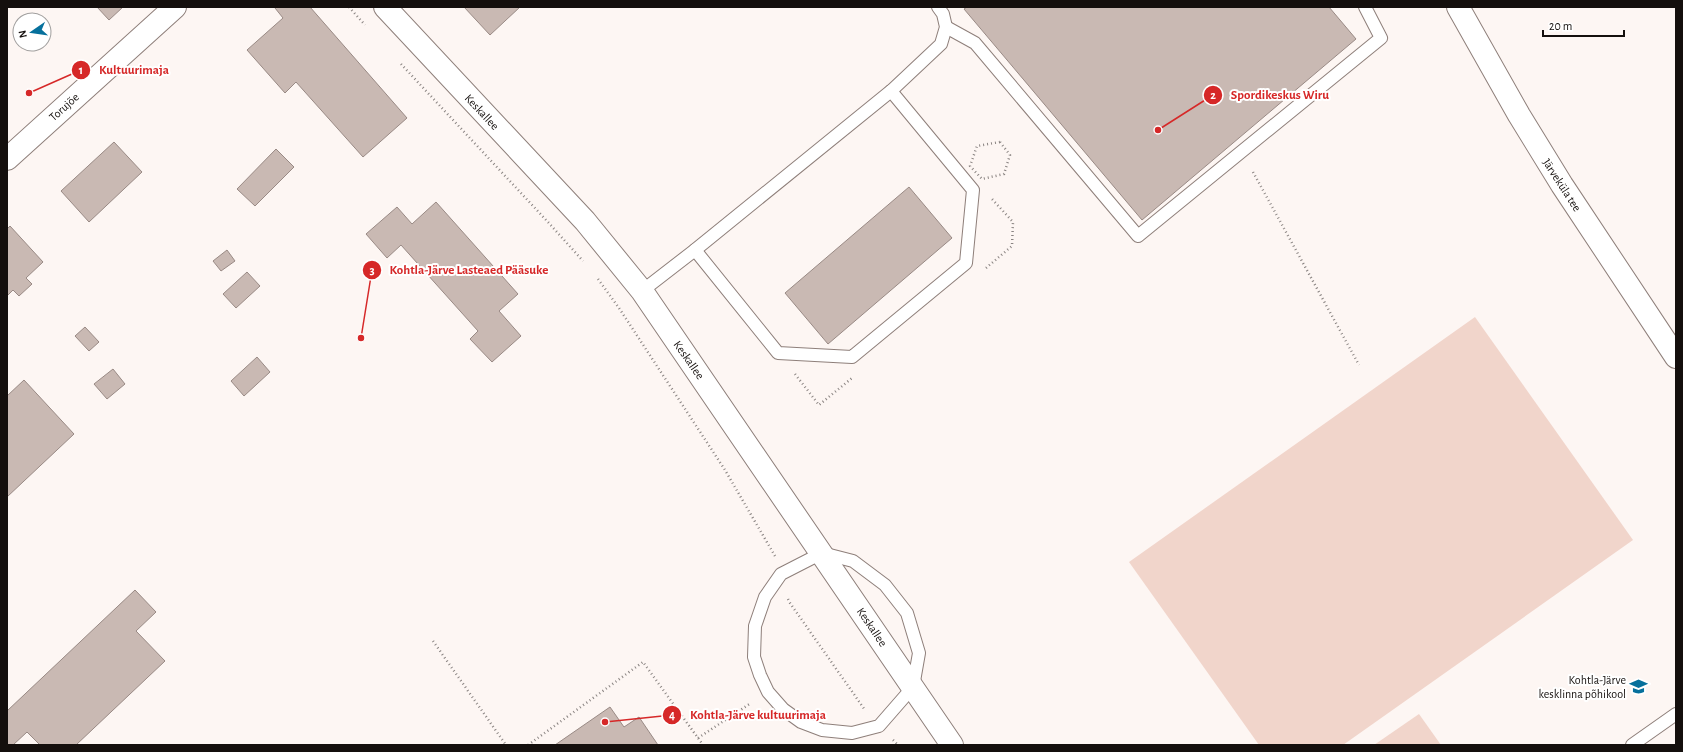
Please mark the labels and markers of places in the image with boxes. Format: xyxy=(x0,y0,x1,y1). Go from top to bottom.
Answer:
callout: Kultuurimaja xyxy=(71,57,177,82)
callout: Spordikeskus Wiru xyxy=(1203,82,1338,107)
callout: Kohtla-Järve Lasteaed Pääsuke xyxy=(362,257,557,282)
place label: Kohtla-Järve kesklinna põhikool xyxy=(1538,674,1626,700)
school or university icon: Kohtla-Järve kesklinna põhikool xyxy=(1629,677,1649,697)
callout: Kohtla-Järve kultuurimaja xyxy=(662,702,834,727)

